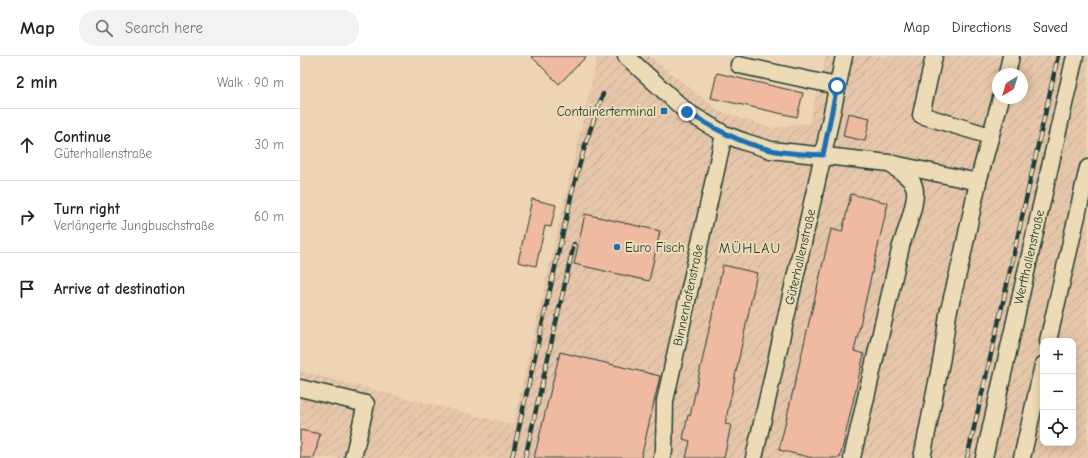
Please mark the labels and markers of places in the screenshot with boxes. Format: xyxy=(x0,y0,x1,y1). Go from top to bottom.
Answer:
place label: Containerterminal xyxy=(557,104,656,119)
marker: Containerterminal xyxy=(659,106,669,116)
place label: Euro Fisch xyxy=(625,240,685,255)
marker: Euro Fisch xyxy=(612,242,622,252)

